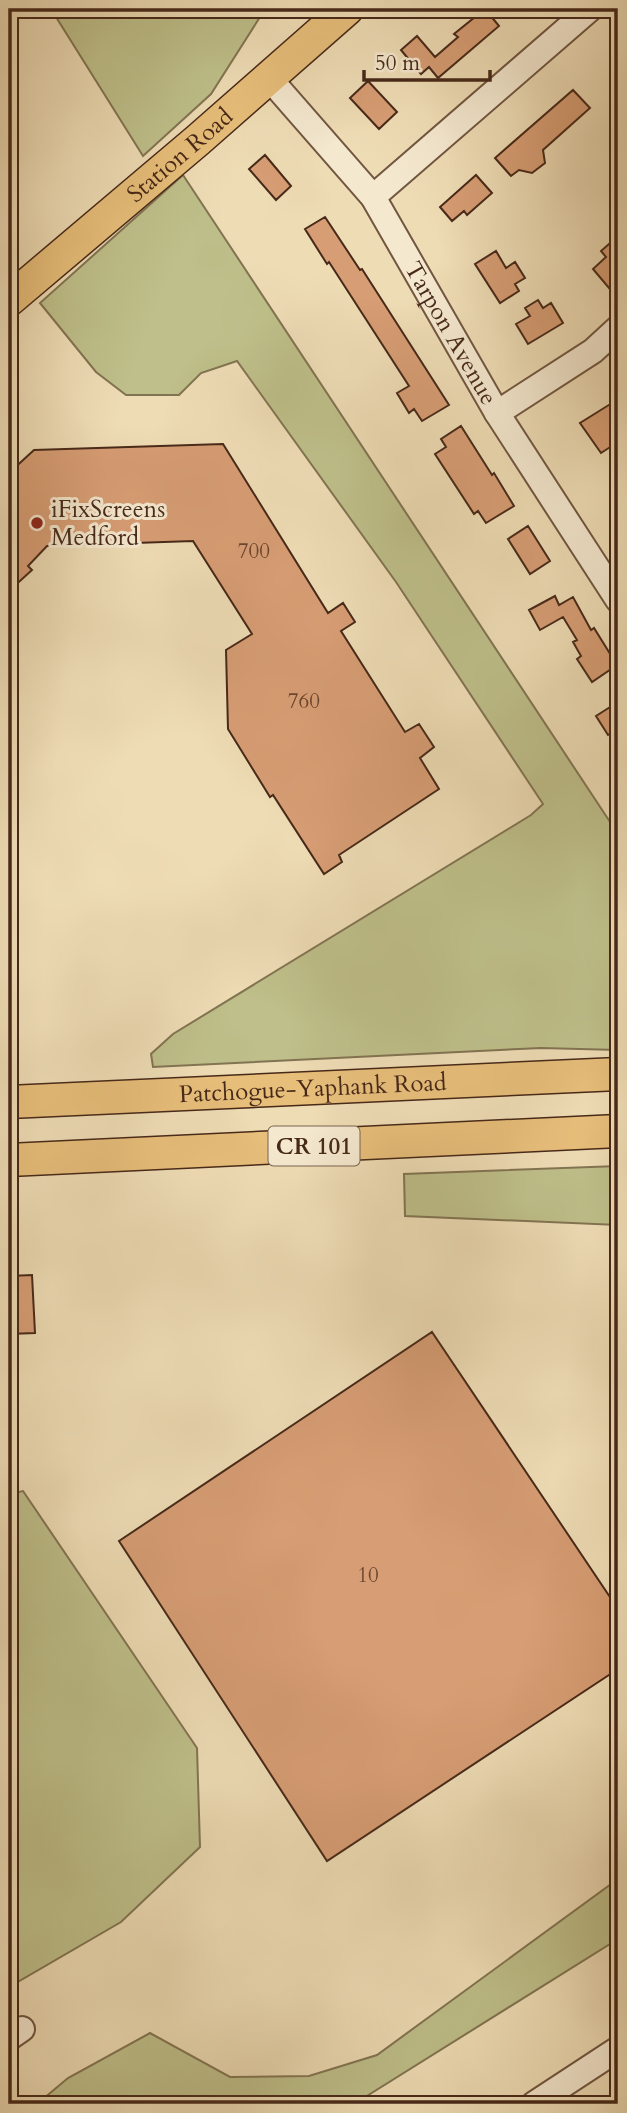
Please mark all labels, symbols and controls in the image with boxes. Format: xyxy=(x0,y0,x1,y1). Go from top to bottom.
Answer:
scale bar xyxy=(364,38,490,82)
text: 50 m xyxy=(375,49,420,78)
street label: Station Road xyxy=(120,100,240,210)
street label: Tarpon Avenue xyxy=(397,255,505,411)
place label: iFixScreens Medford xyxy=(51,493,165,554)
marker: iFixScreens Medford xyxy=(29,515,45,531)
house number: 700 xyxy=(238,537,270,566)
house number: 760 xyxy=(288,687,320,716)
street label: Patchogue-Yaphank Road xyxy=(178,1065,447,1111)
road number: CR 101 xyxy=(268,1126,360,1166)
house number: 10 xyxy=(357,1561,379,1590)

